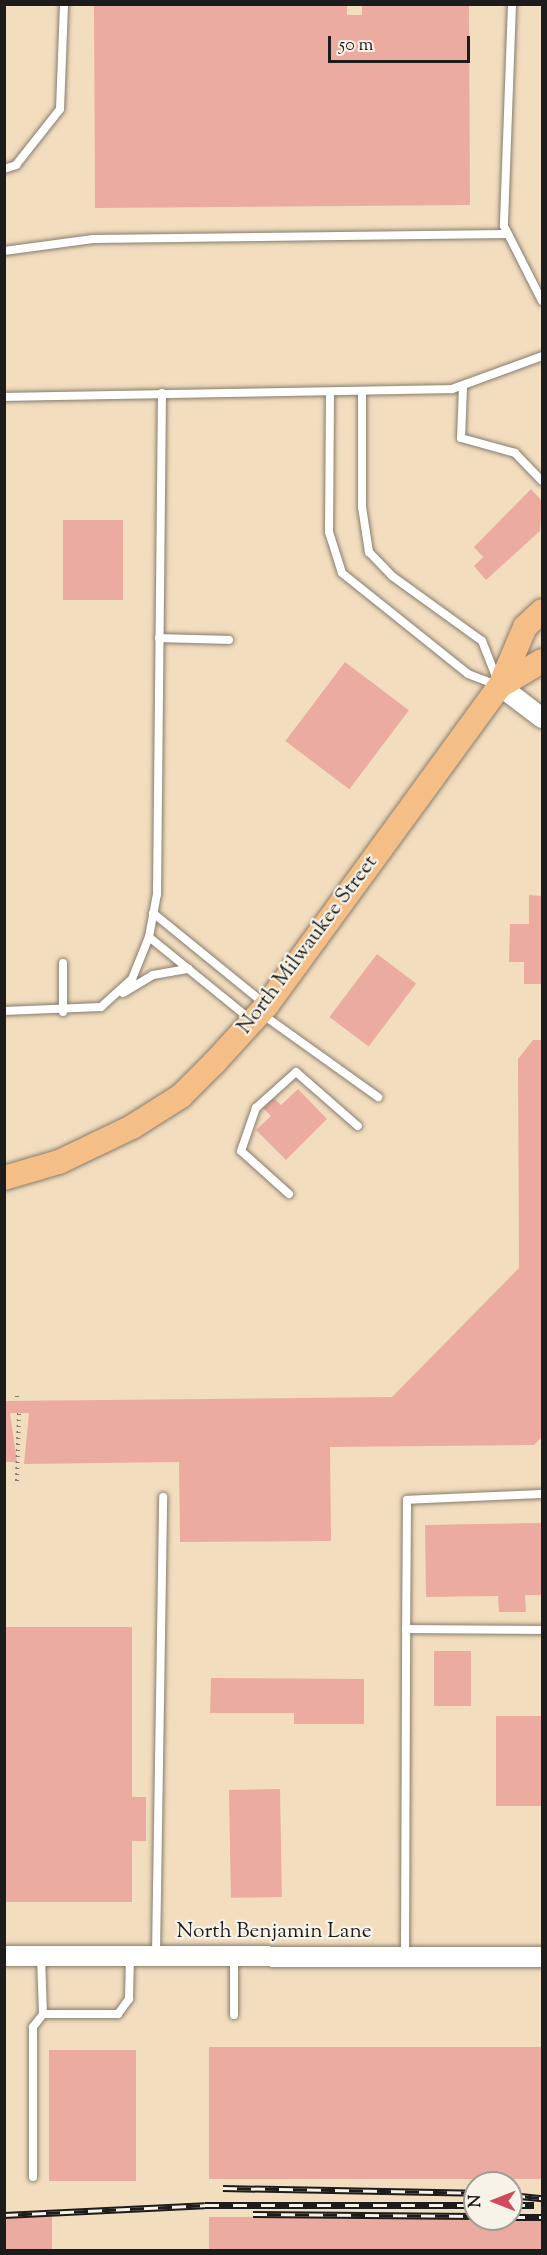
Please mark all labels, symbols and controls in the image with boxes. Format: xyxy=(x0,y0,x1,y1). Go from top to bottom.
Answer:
scale bar xyxy=(331,24,474,62)
text: 50 m xyxy=(339,33,373,59)
street label: North Milwaukee Street xyxy=(233,851,383,1039)
street label: North Benjamin Lane xyxy=(177,1919,371,1945)
north arrow xyxy=(463,2171,523,2231)
text: N xyxy=(465,2195,488,2207)

